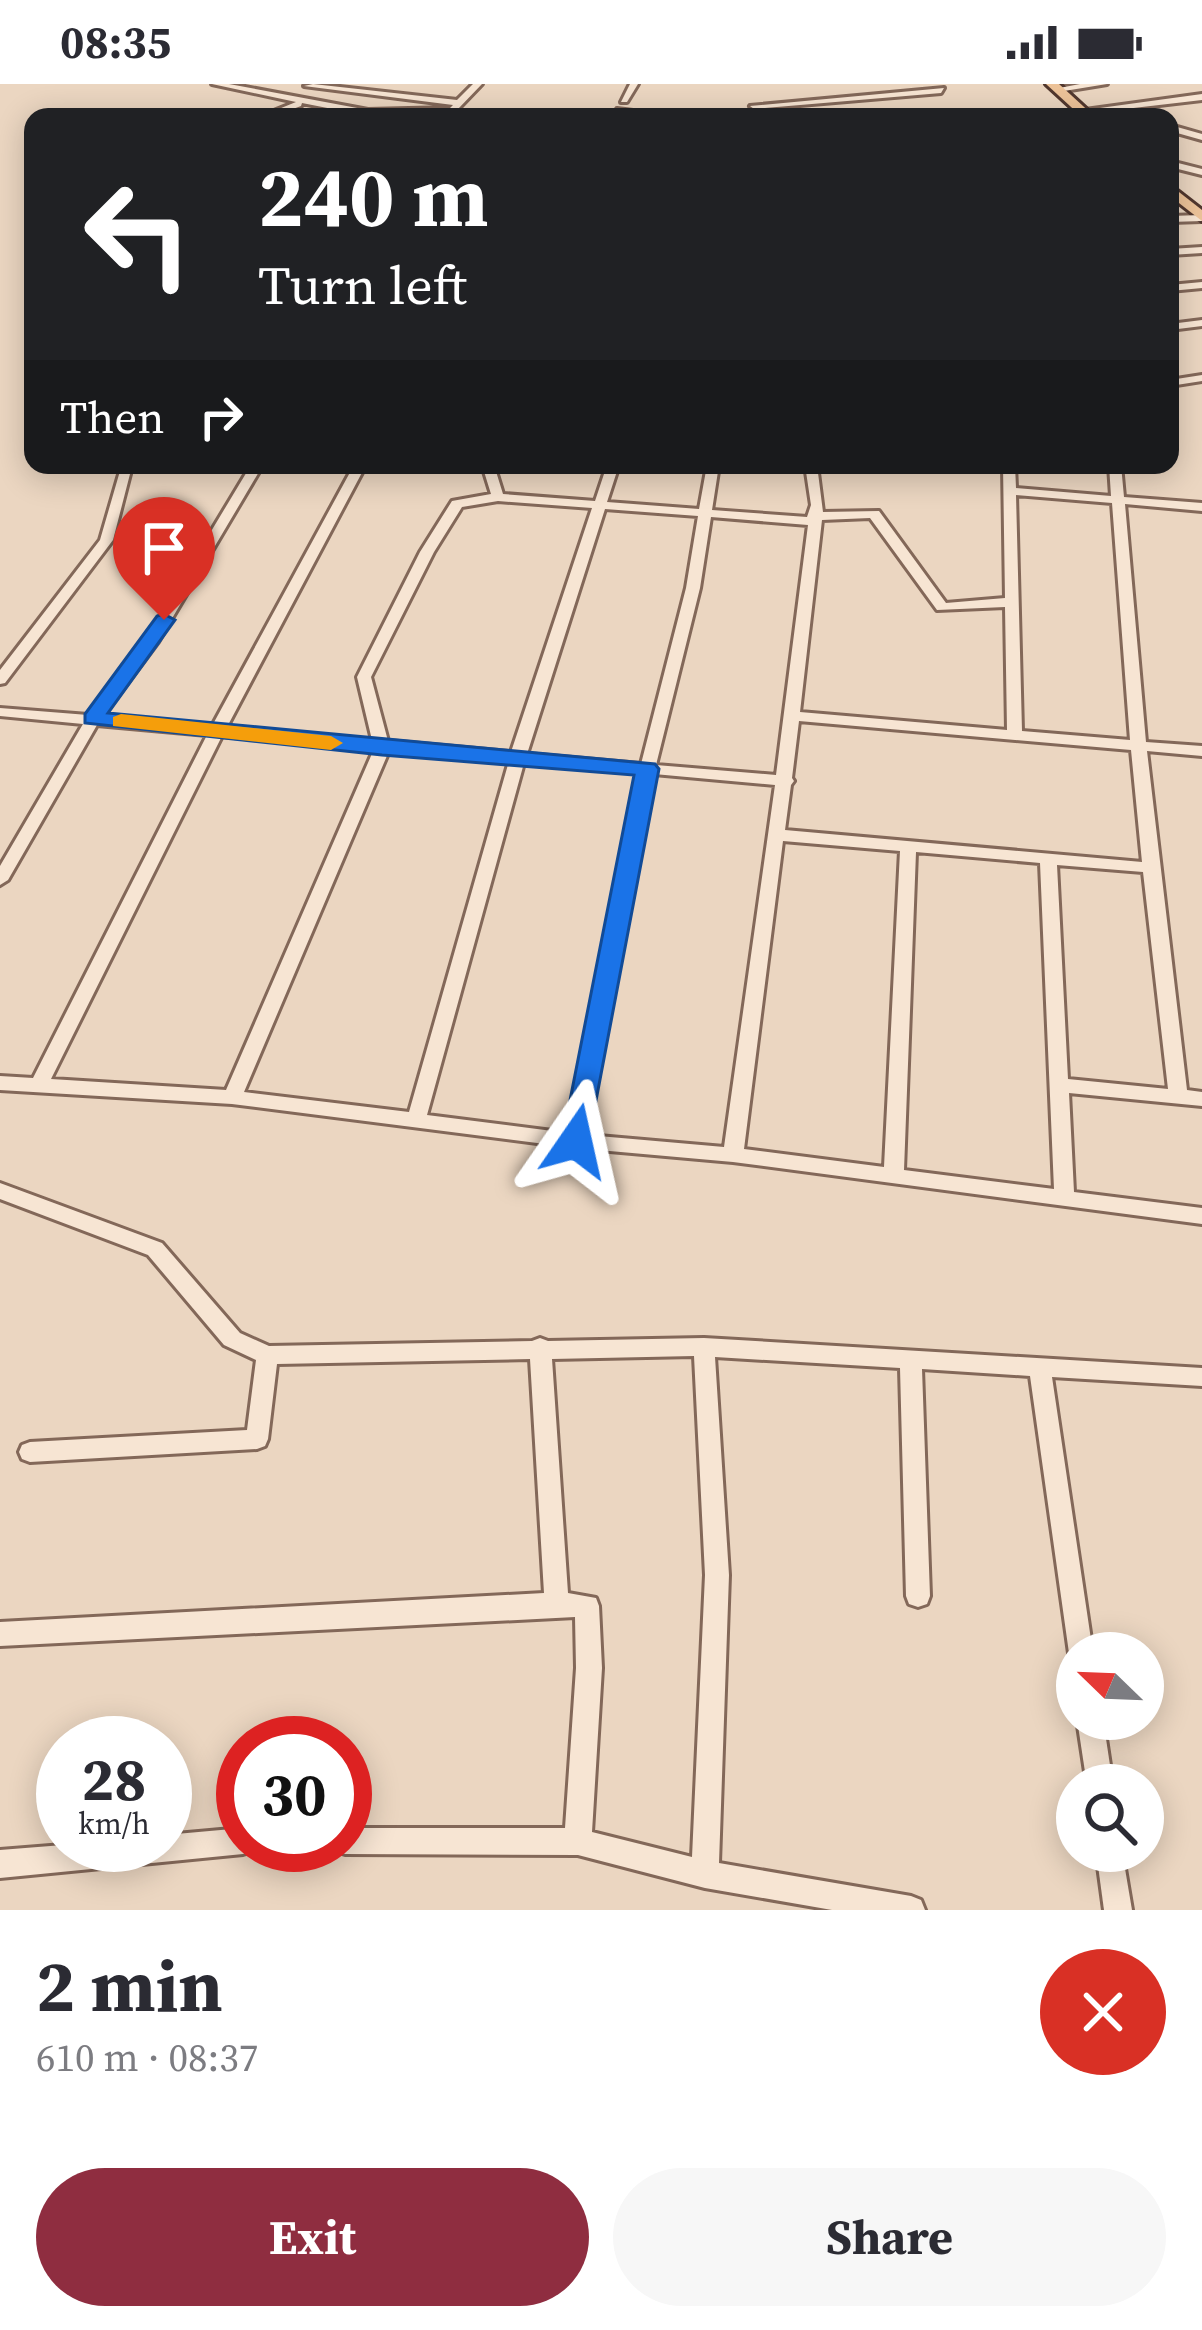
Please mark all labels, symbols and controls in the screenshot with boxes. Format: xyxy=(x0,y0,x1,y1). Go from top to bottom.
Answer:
text: 08:35 xyxy=(60,11,171,73)
text: 240 m xyxy=(258,139,489,254)
icon: left xyxy=(60,156,216,312)
text: Turn left xyxy=(258,248,467,322)
icon: right xyxy=(188,384,254,450)
text: Then xyxy=(60,386,164,448)
pin xyxy=(113,497,215,620)
icon: arrive xyxy=(131,515,197,581)
position arrow xyxy=(513,1078,639,1204)
north arrow xyxy=(1056,1632,1164,1740)
map controls xyxy=(1056,1632,1164,1872)
speed limit sign: 30 xyxy=(216,1716,372,1872)
text: 28 xyxy=(81,1738,147,1820)
button: search xyxy=(1056,1764,1164,1872)
text: km/h xyxy=(78,1803,150,1844)
text: 2 min xyxy=(36,1936,223,2035)
button: close xyxy=(1040,1949,1166,2075)
text: 610 m · 08:37 xyxy=(36,2031,258,2084)
button: Exit xyxy=(36,2168,589,2306)
button: Share xyxy=(613,2168,1166,2306)

